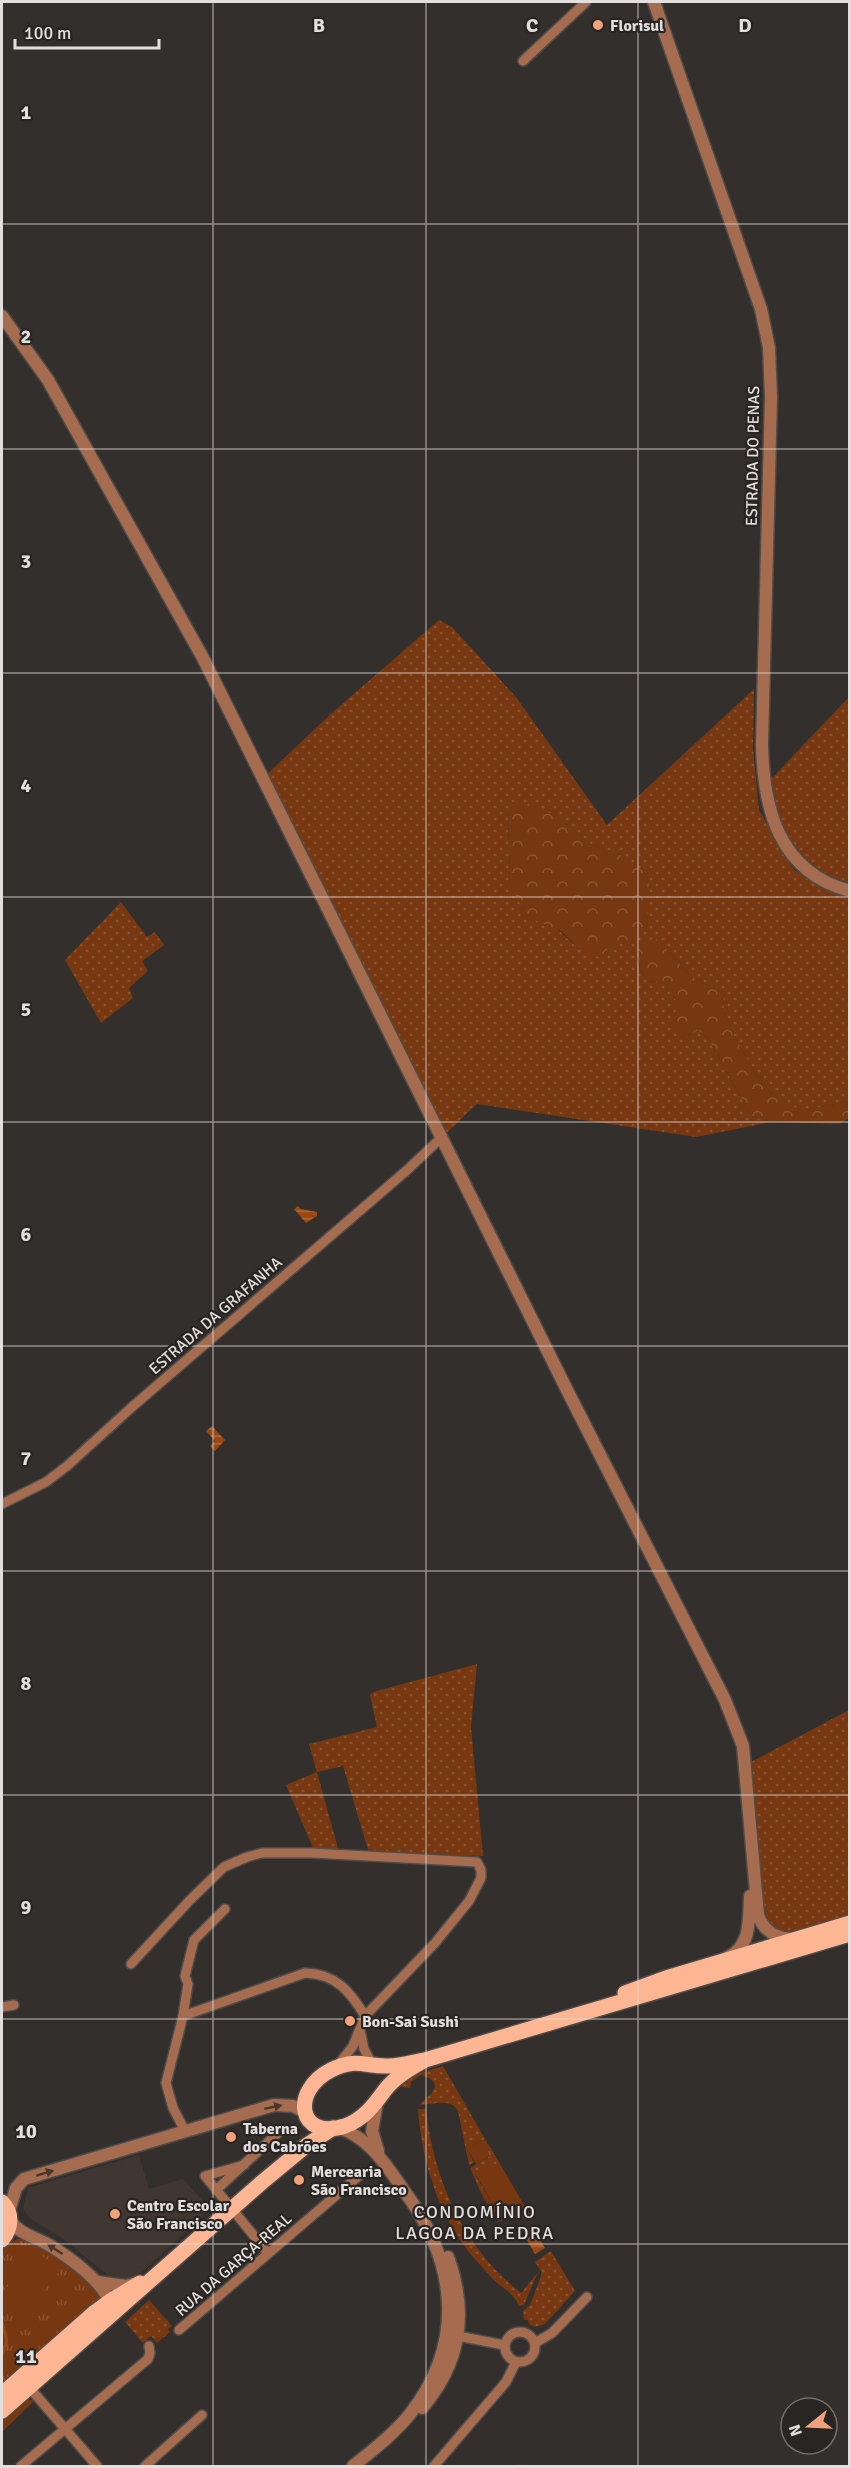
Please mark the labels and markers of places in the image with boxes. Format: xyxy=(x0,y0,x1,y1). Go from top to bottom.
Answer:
place label: Florisul xyxy=(610,16,664,36)
marker: Florisul xyxy=(591,18,605,32)
place label: Bon-Sai Sushi xyxy=(362,2012,459,2032)
marker: Bon-Sai Sushi xyxy=(343,2014,357,2028)
place label: Taberna dos Cabrões xyxy=(243,2119,327,2157)
marker: Taberna dos Cabrões xyxy=(224,2130,238,2144)
place label: Mercearia São Francisco xyxy=(311,2162,407,2200)
marker: Mercearia São Francisco xyxy=(292,2173,306,2187)
place label: Centro Escolar São Francisco xyxy=(127,2196,230,2234)
marker: Centro Escolar São Francisco xyxy=(108,2207,122,2221)

